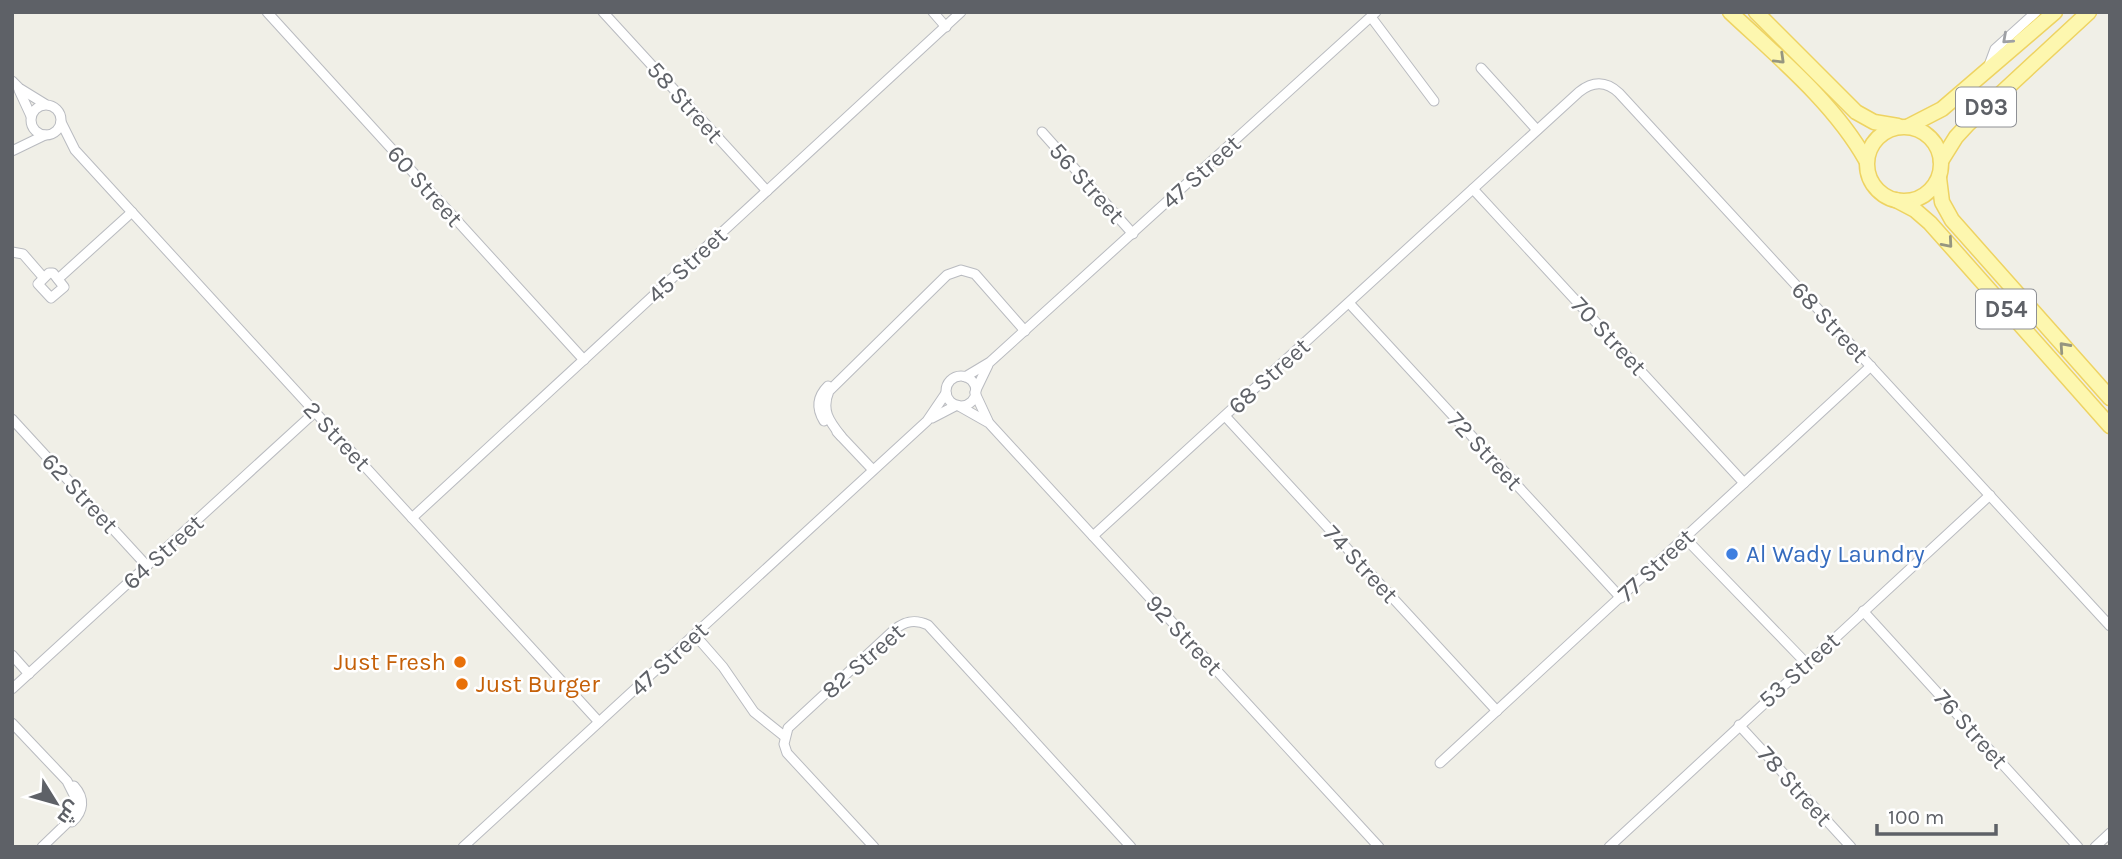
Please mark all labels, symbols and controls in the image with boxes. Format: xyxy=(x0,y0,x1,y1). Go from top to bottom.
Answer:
one-way arrow xyxy=(2002,30,2015,43)
one-way arrow xyxy=(1771,51,1784,64)
street label: 58 Street xyxy=(641,56,729,148)
road number: D93 xyxy=(1956,88,2016,127)
street label: 47 Street xyxy=(1156,129,1246,215)
street label: 56 Street xyxy=(1044,137,1130,229)
street label: 60 Street xyxy=(381,140,469,232)
street label: 45 Street xyxy=(641,221,733,309)
one-way arrow xyxy=(1940,235,1952,248)
street label: 68 Street xyxy=(1786,276,1874,368)
road number: D54 xyxy=(1976,290,2036,328)
street label: 70 Street xyxy=(1566,291,1652,381)
street label: 68 Street xyxy=(1222,332,1316,420)
one-way arrow xyxy=(2060,342,2073,355)
street label: 2 Street xyxy=(298,395,376,477)
street label: 72 Street xyxy=(1442,406,1528,496)
street label: 62 Street xyxy=(36,447,124,539)
street label: 64 Street xyxy=(117,509,209,595)
street label: 74 Street xyxy=(1318,519,1404,609)
street label: 77 Street xyxy=(1612,523,1700,607)
place label: Al Wady Laundry xyxy=(1746,540,1925,568)
marker: Al Wady Laundry xyxy=(1724,546,1740,562)
street label: 92 Street xyxy=(1140,589,1228,681)
street label: 47 Street xyxy=(624,616,714,702)
street label: 82 Street xyxy=(816,618,910,704)
street label: 53 Street xyxy=(1753,626,1845,714)
place label: Just Fresh xyxy=(334,648,446,676)
marker: Just Fresh xyxy=(452,654,468,670)
place label: Just Burger xyxy=(476,670,600,698)
marker: Just Burger xyxy=(454,676,470,692)
street label: 76 Street xyxy=(1928,684,2014,774)
street label: 78 Street xyxy=(1752,740,1838,832)
north arrow xyxy=(21,768,91,838)
scale bar xyxy=(1877,792,1996,836)
text: ش xyxy=(53,796,85,829)
text: 100 m xyxy=(1888,805,1945,829)

